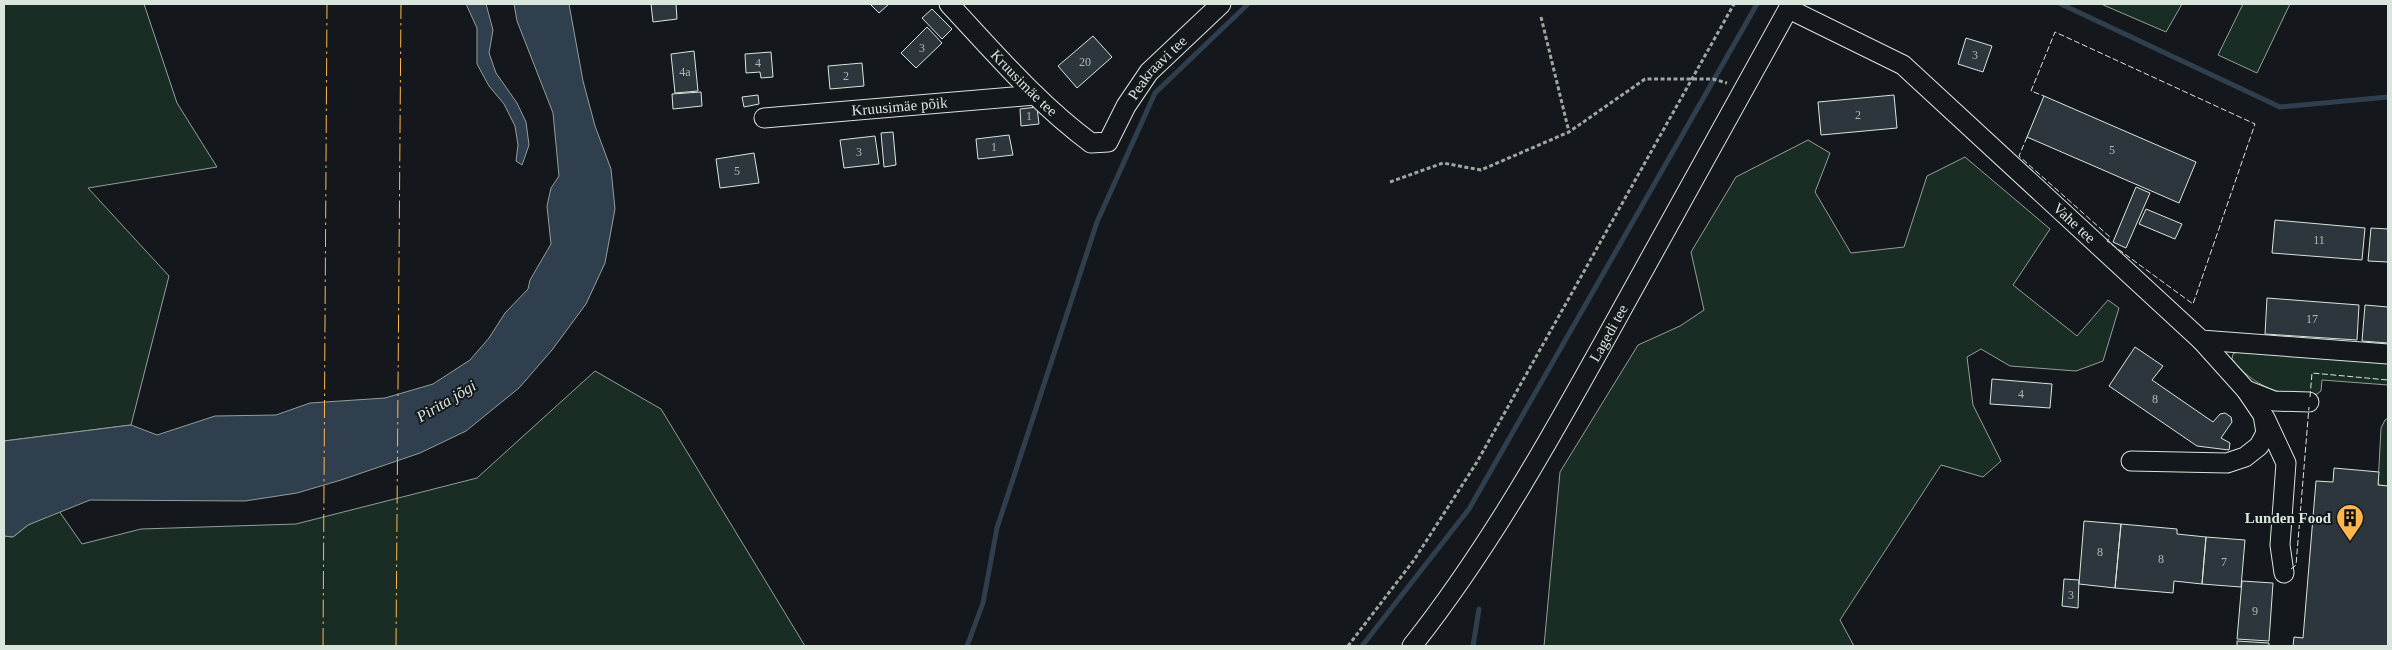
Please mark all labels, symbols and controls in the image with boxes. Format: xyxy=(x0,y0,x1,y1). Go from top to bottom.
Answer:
street label: Peakraavi tee xyxy=(1125,32,1190,103)
house number: 3 xyxy=(919,41,925,55)
street label: Kruusimäe tee xyxy=(988,47,1061,120)
house number: 3 xyxy=(1972,48,1978,62)
house number: 20 xyxy=(1079,55,1091,69)
house number: 4 xyxy=(755,56,761,70)
house number: 4a xyxy=(679,65,691,79)
house number: 2 xyxy=(843,69,849,83)
street label: Kruusimäe põik xyxy=(851,94,949,119)
house number: 2 xyxy=(1855,108,1861,122)
house number: 1 xyxy=(1026,109,1032,123)
house number: 1 xyxy=(991,140,997,154)
house number: 5 xyxy=(2109,143,2115,157)
house number: 3 xyxy=(856,145,862,159)
house number: 5 xyxy=(734,164,740,178)
street label: Vahe tee xyxy=(2050,200,2099,246)
house number: 11 xyxy=(2313,233,2325,247)
street label: Lagedi tee xyxy=(1586,301,1631,364)
house number: 17 xyxy=(2306,312,2318,326)
water label: Pirita jõgi xyxy=(412,377,479,427)
house number: 4 xyxy=(2018,387,2024,401)
house number: 8 xyxy=(2152,392,2158,406)
building icon: Lunden Food xyxy=(2335,503,2365,542)
place label: Lunden Food xyxy=(2245,510,2332,526)
house number: 8 xyxy=(2097,545,2103,559)
house number: 8 xyxy=(2158,552,2164,566)
house number: 7 xyxy=(2221,555,2227,569)
house number: 3 xyxy=(2068,588,2074,602)
house number: 9 xyxy=(2252,604,2258,618)

